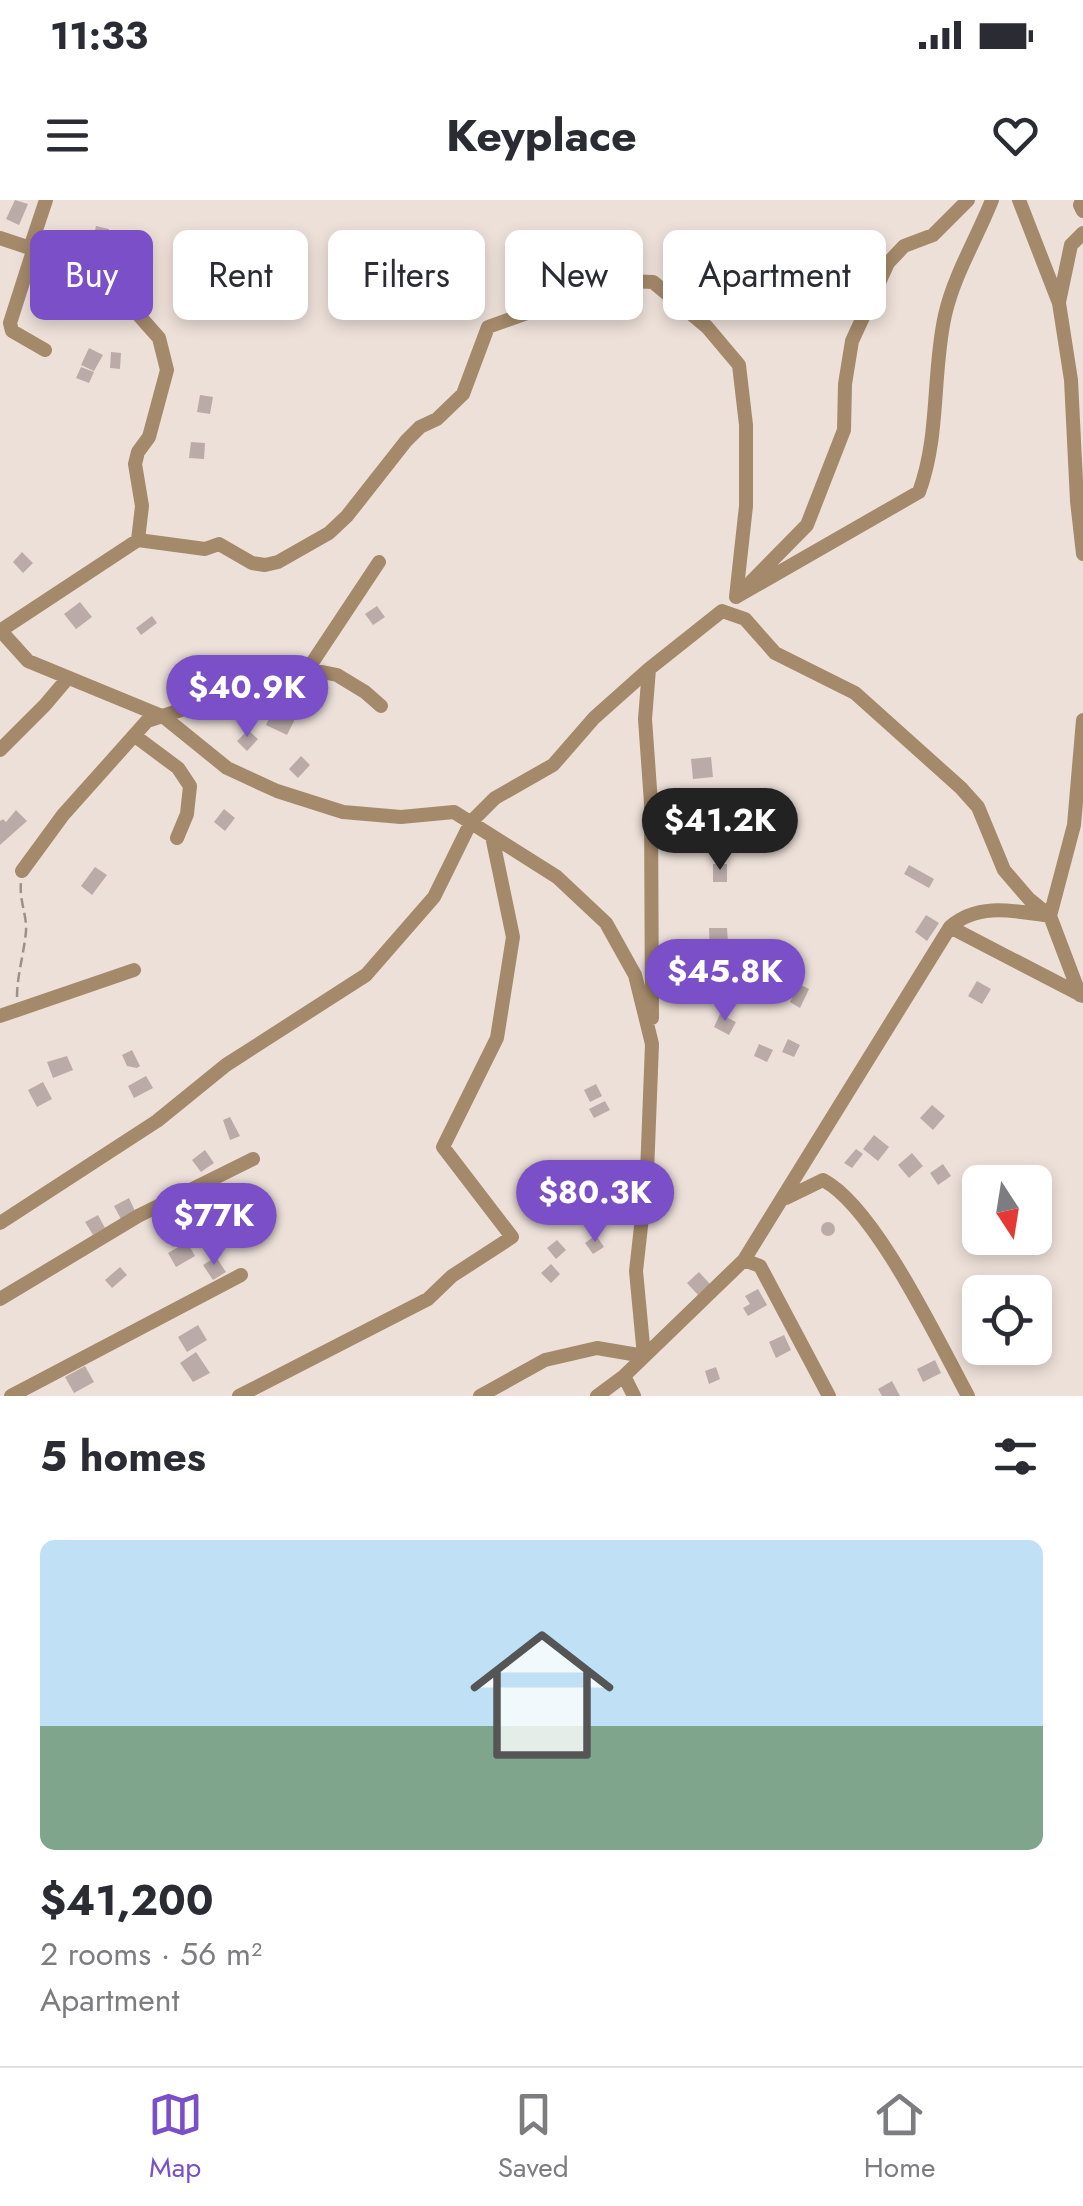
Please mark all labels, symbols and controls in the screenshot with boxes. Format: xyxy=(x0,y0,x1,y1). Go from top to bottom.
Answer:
text: 11:33 xyxy=(50,8,148,63)
text: Keyplace xyxy=(446,103,637,168)
icon: menu xyxy=(40,108,95,163)
icon: heart xyxy=(988,108,1043,163)
chip: Buy xyxy=(30,230,153,320)
chip: Rent xyxy=(173,230,308,320)
chip: Filters xyxy=(328,230,485,320)
chip: New xyxy=(505,230,643,320)
chip: Apartment xyxy=(663,230,886,320)
pin: $40.9K xyxy=(166,655,328,740)
text: $40.9K xyxy=(188,664,306,710)
pin: $41.2K xyxy=(639,788,801,873)
text: $41.2K xyxy=(664,797,776,843)
pin: $45.8K xyxy=(644,939,806,1024)
text: $45.8K xyxy=(667,948,783,994)
pin: $80.3K xyxy=(514,1160,676,1245)
north arrow xyxy=(962,1165,1052,1255)
map controls xyxy=(962,1165,1052,1365)
text: $80.3K xyxy=(538,1169,652,1215)
pin: $77K xyxy=(155,1183,273,1268)
text: $77K xyxy=(174,1192,254,1238)
button: locate xyxy=(962,1275,1052,1365)
text: 5 homes xyxy=(40,1426,206,1487)
icon: filters xyxy=(988,1429,1043,1484)
icon: home xyxy=(452,1605,632,1785)
text: $41,200 xyxy=(40,1870,214,1931)
text: 2 rooms · 56 m² xyxy=(40,1931,262,1977)
text: Apartment xyxy=(40,1977,179,2023)
tab: Map xyxy=(148,2087,203,2188)
tab: Saved xyxy=(498,2087,569,2188)
tab: Home xyxy=(864,2087,935,2188)

